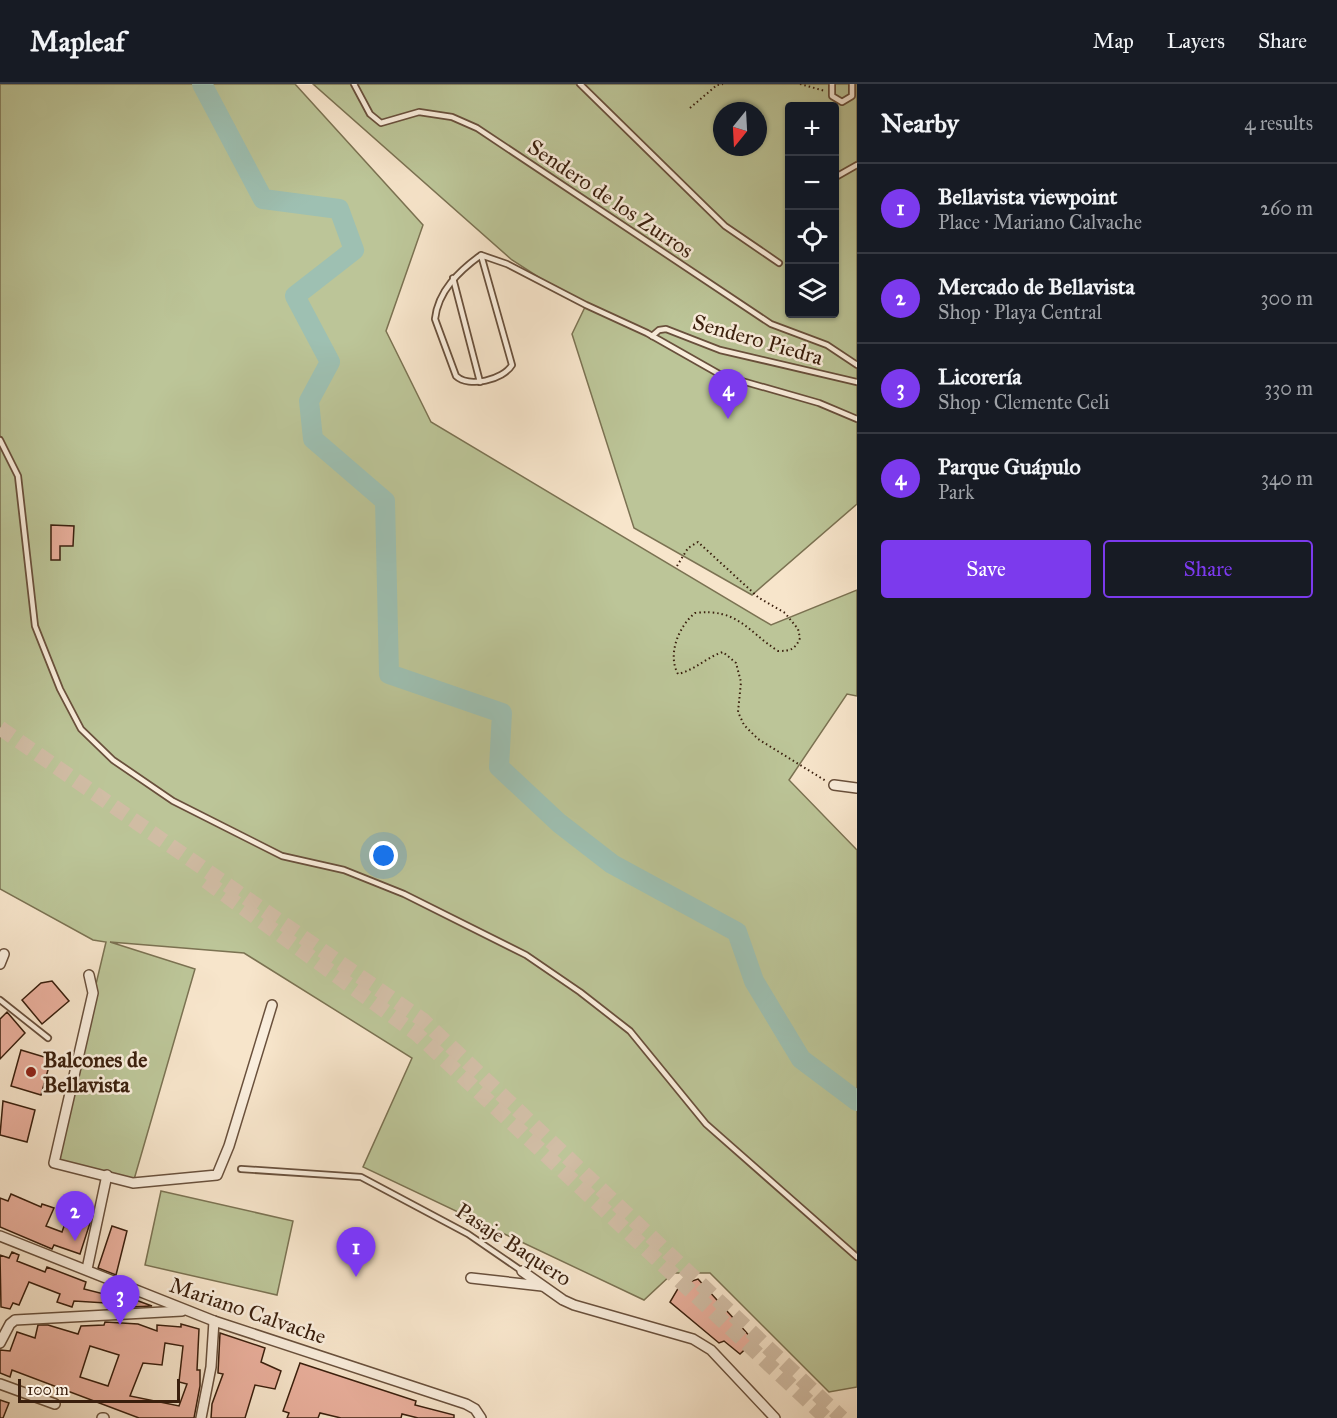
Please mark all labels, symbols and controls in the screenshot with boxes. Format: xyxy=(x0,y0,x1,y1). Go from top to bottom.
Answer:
text: Mapleaf xyxy=(30,24,125,59)
text: Map xyxy=(1093,28,1134,54)
text: Layers xyxy=(1167,28,1225,54)
text: Share xyxy=(1258,28,1307,54)
north arrow xyxy=(713,102,767,156)
map controls xyxy=(785,102,839,318)
button: + xyxy=(785,102,839,156)
text: Nearby xyxy=(881,107,959,139)
text: 4 results xyxy=(1244,111,1313,135)
street label: Sendero de los Zurros xyxy=(523,133,699,264)
button: − xyxy=(785,156,839,210)
text: Bellavista viewpoint xyxy=(938,183,1117,210)
text: 1 xyxy=(897,196,904,220)
text: 260 m xyxy=(1260,196,1313,220)
button: locate xyxy=(785,210,839,264)
text: Place · Mariano Calvache xyxy=(938,210,1142,234)
button: layers xyxy=(785,264,839,318)
text: Mercado de Bellavista xyxy=(938,273,1135,300)
text: 2 xyxy=(896,286,905,310)
text: 300 m xyxy=(1261,286,1313,310)
text: Shop · Playa Central xyxy=(938,300,1102,324)
street label: Sendero Piedra xyxy=(690,308,827,371)
text: Licorería xyxy=(938,363,1022,390)
pin: 4 xyxy=(708,370,748,419)
text: 3 xyxy=(897,376,905,400)
text: 330 m xyxy=(1264,376,1313,400)
text: Shop · Clemente Celi xyxy=(938,390,1109,414)
text: Parque Guápulo xyxy=(938,453,1081,480)
text: 4 xyxy=(895,466,906,490)
text: 340 m xyxy=(1261,466,1313,490)
text: Park xyxy=(938,480,974,504)
button: Save xyxy=(881,540,1091,598)
button: Share xyxy=(1103,540,1313,598)
your location xyxy=(369,841,398,870)
place label: Balcones de Bellavista xyxy=(43,1046,147,1098)
marker: Balcones de Bellavista xyxy=(24,1065,38,1079)
pin: 2 xyxy=(56,1192,94,1241)
street label: Pasaje Baquero xyxy=(451,1197,577,1292)
pin: 1 xyxy=(336,1228,376,1277)
street label: Mariano Calvache xyxy=(166,1271,330,1350)
pin: 3 xyxy=(100,1276,140,1325)
scale bar xyxy=(18,1376,180,1404)
text: 100 m xyxy=(27,1380,69,1399)

